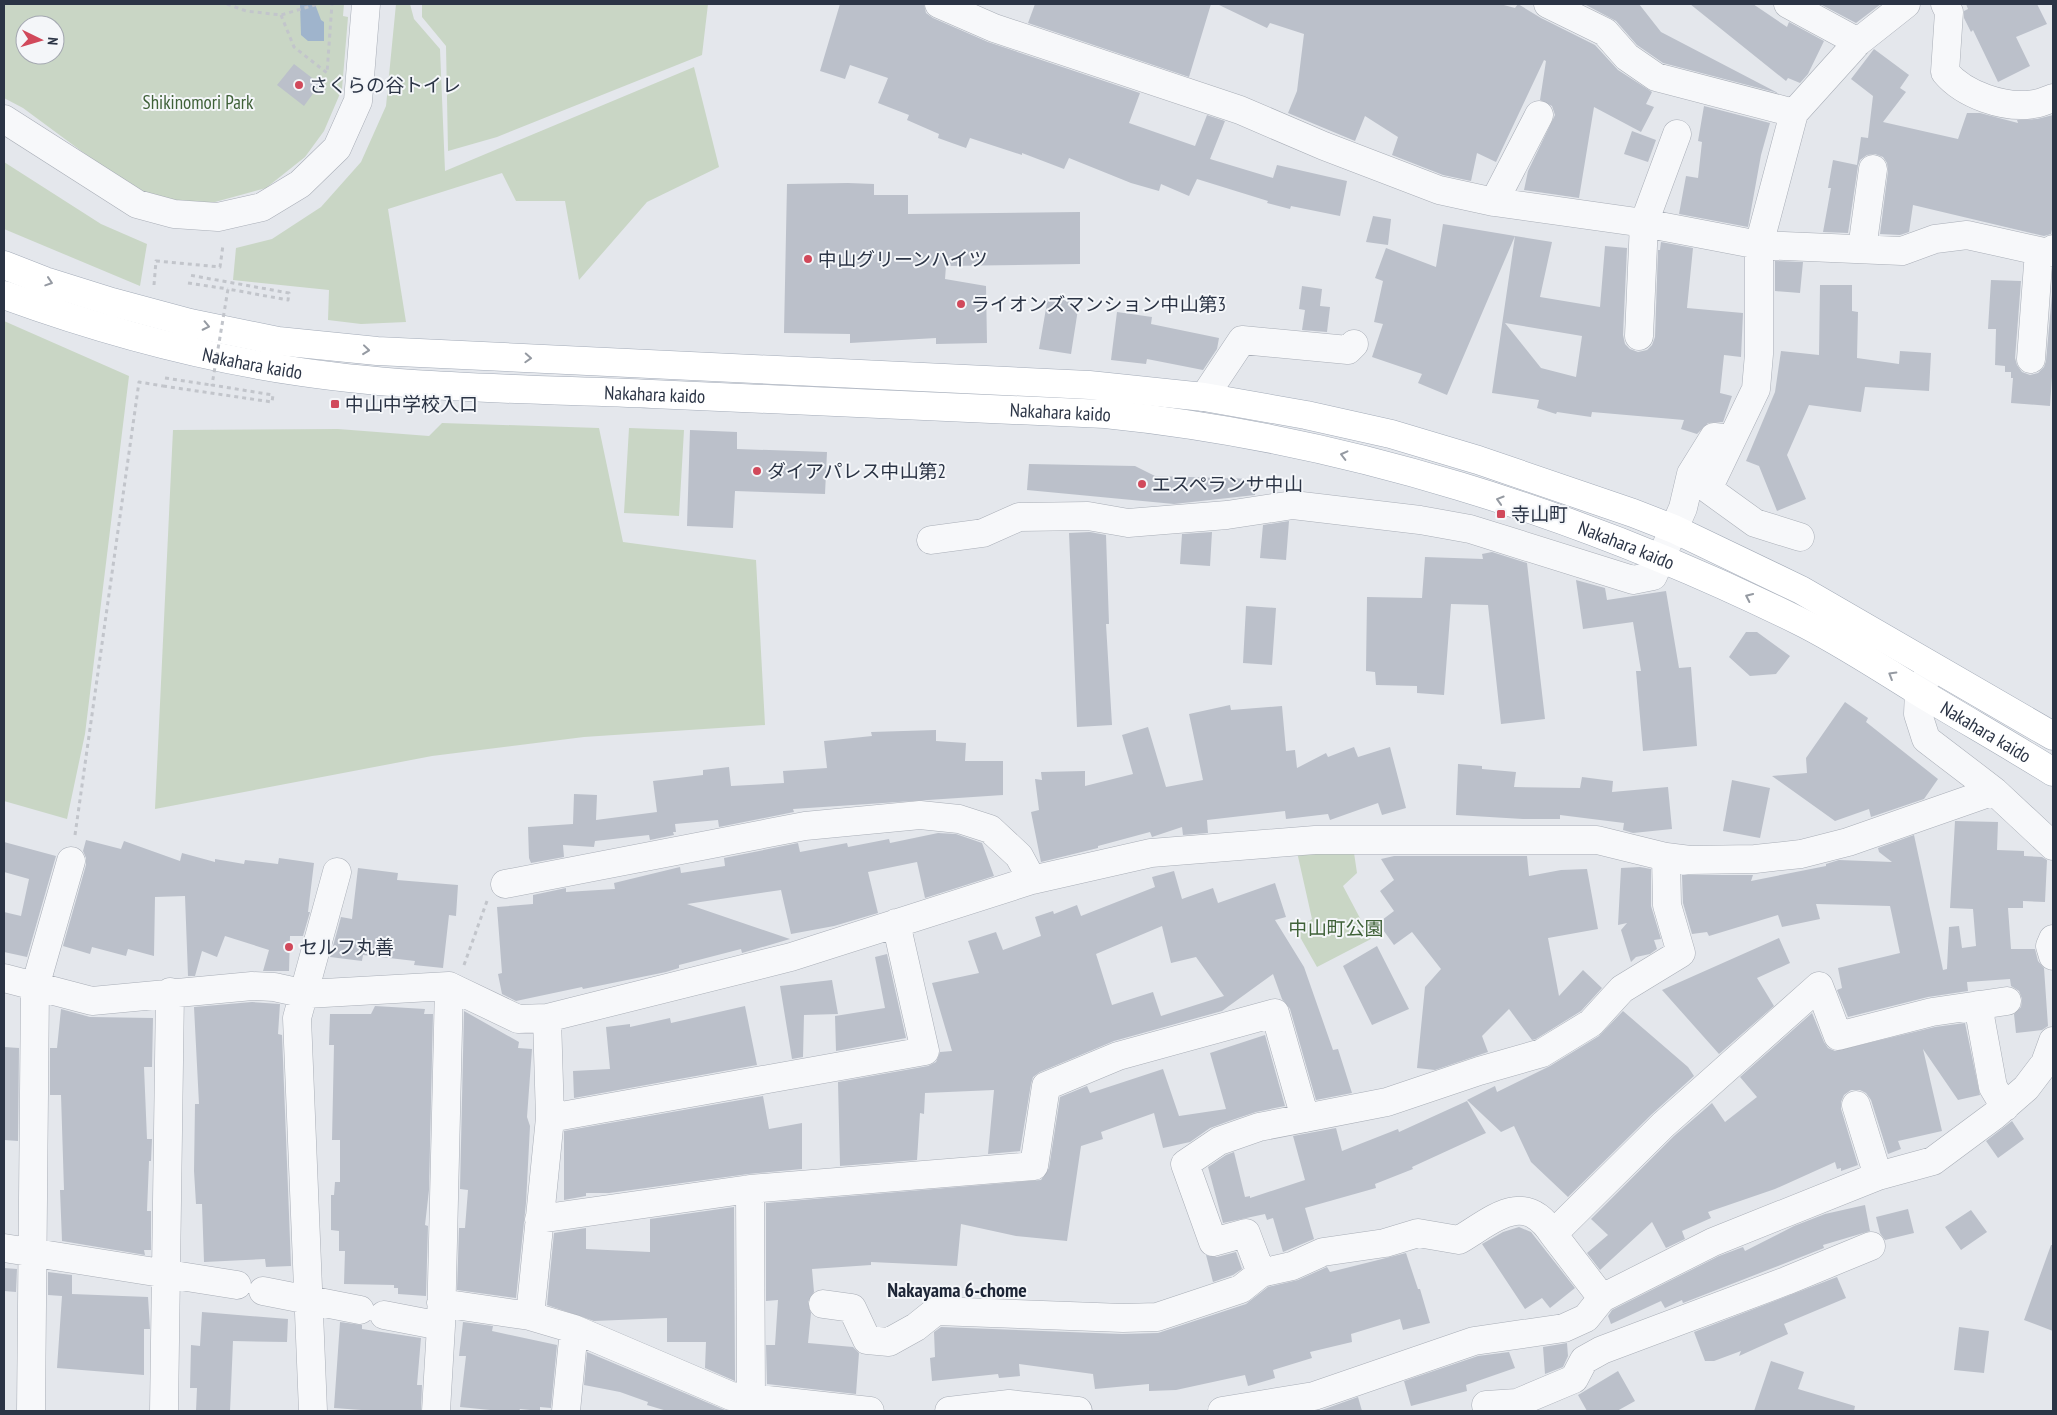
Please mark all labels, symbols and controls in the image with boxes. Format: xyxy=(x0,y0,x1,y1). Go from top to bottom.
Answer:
north arrow xyxy=(15,15,65,65)
text: N xyxy=(44,37,62,46)
place label: さくらの谷トイレ xyxy=(309,73,461,97)
marker: さくらの谷トイレ xyxy=(293,79,305,91)
park label: Shikinomori Park xyxy=(143,90,254,114)
place label: 中山グリーンハイツ xyxy=(818,247,988,271)
marker: 中山グリーンハイツ xyxy=(802,253,814,265)
one-way arrow xyxy=(45,276,53,286)
place label: ライオンズマンション中山第3 xyxy=(971,292,1226,316)
marker: ライオンズマンション中山第3 xyxy=(955,298,967,310)
one-way arrow xyxy=(201,320,210,331)
street label: Nakahara kaido xyxy=(200,342,304,384)
one-way arrow xyxy=(362,344,370,355)
one-way arrow xyxy=(525,352,533,363)
street label: Nakahara kaido xyxy=(604,380,706,408)
place label: 中山中学校入口 xyxy=(345,392,478,416)
marker: 中山中学校入口 xyxy=(329,398,341,410)
street label: Nakahara kaido xyxy=(1009,398,1112,427)
one-way arrow xyxy=(1340,450,1349,460)
place label: ダイアパレス中山第2 xyxy=(767,459,946,483)
marker: ダイアパレス中山第2 xyxy=(751,465,763,477)
place label: エスペランサ中山 xyxy=(1152,472,1303,496)
marker: エスペランサ中山 xyxy=(1136,478,1148,490)
one-way arrow xyxy=(1496,496,1505,506)
place label: 寺山町 xyxy=(1511,502,1568,526)
marker: 寺山町 xyxy=(1495,508,1507,520)
street label: Nakahara kaido xyxy=(1575,515,1678,575)
one-way arrow xyxy=(1745,593,1754,604)
one-way arrow xyxy=(1888,671,1897,681)
street label: Nakahara kaido xyxy=(1936,696,2036,768)
park label: 中山町公園 xyxy=(1288,916,1384,940)
place label: セルフ丸善 xyxy=(299,935,394,959)
marker: セルフ丸善 xyxy=(283,941,295,953)
district label: Nakayama 6-chome xyxy=(887,1277,1027,1303)

